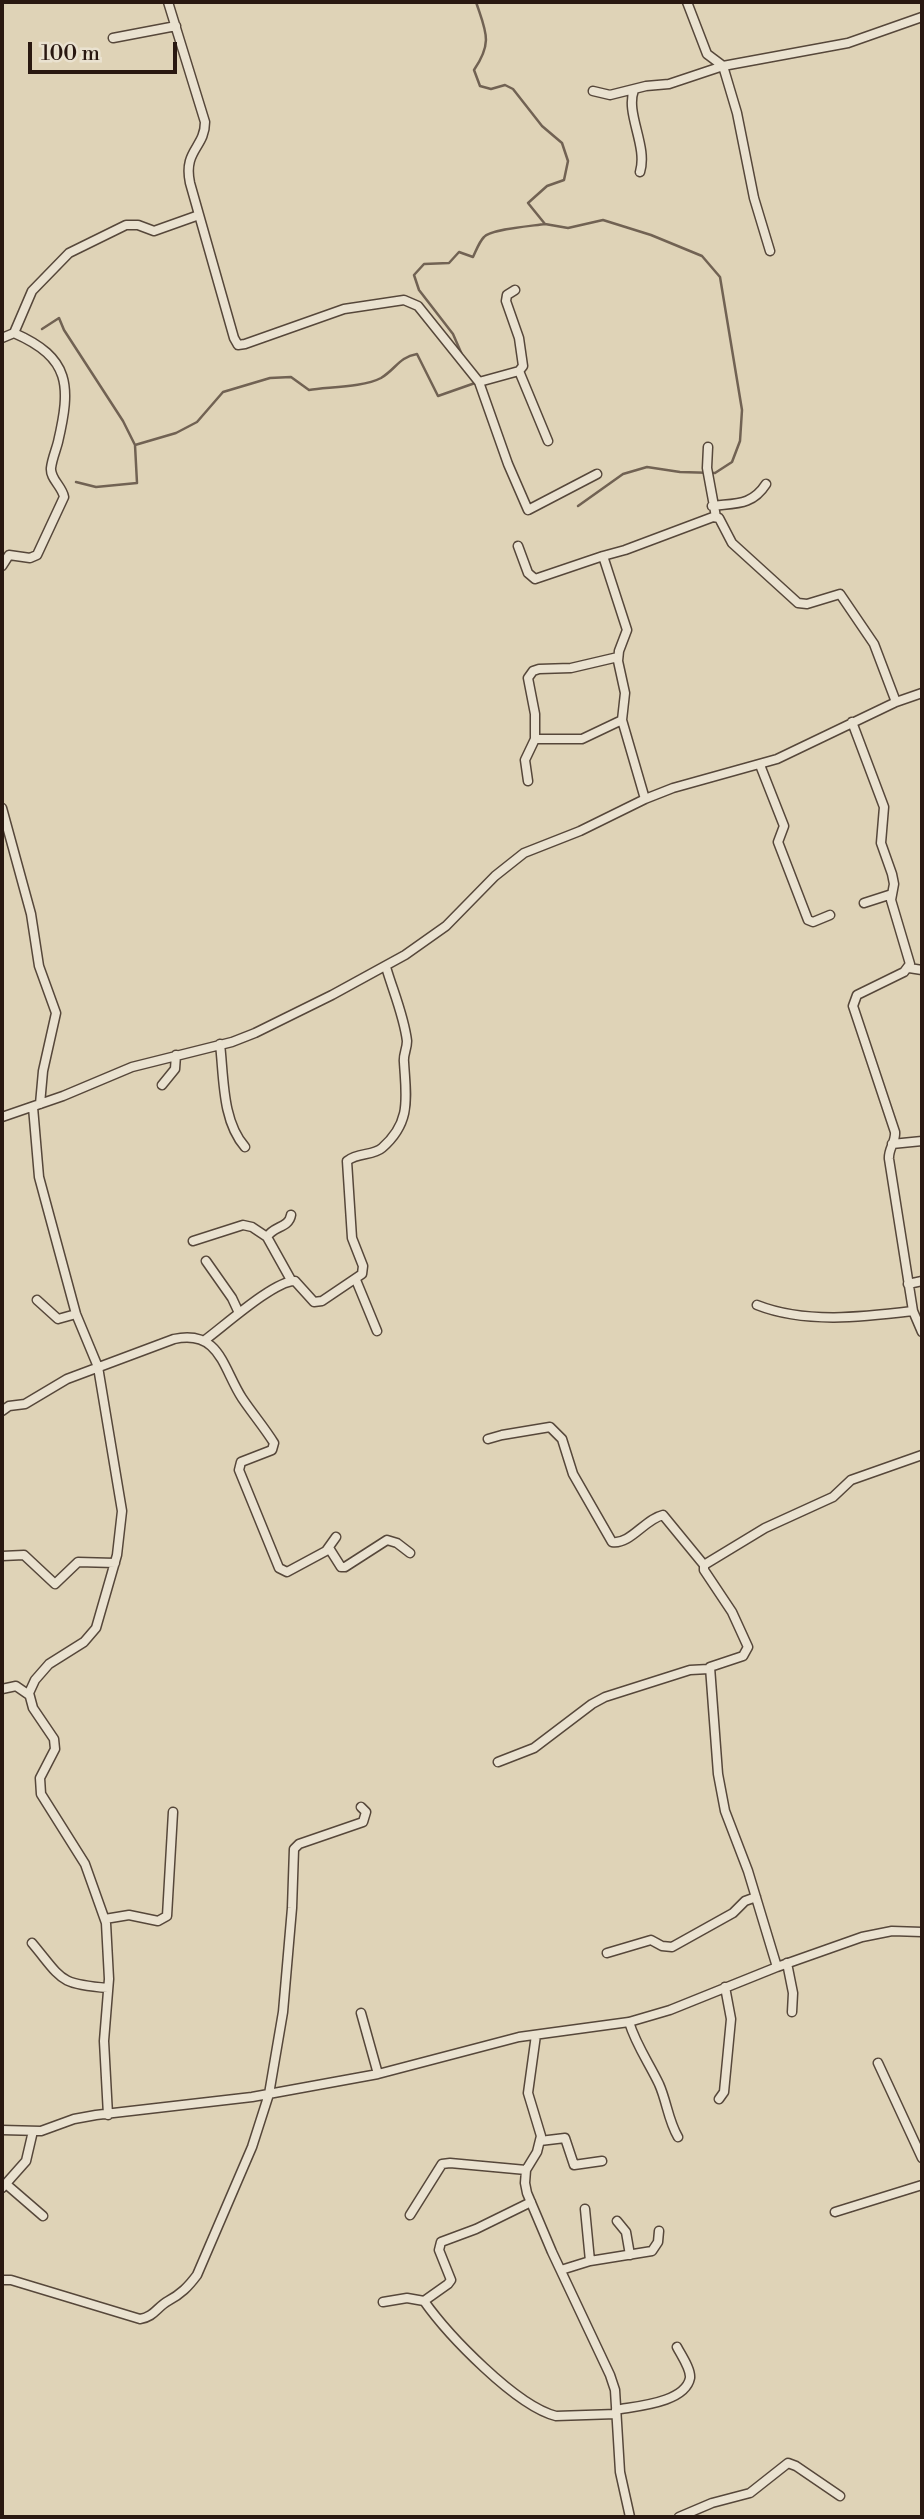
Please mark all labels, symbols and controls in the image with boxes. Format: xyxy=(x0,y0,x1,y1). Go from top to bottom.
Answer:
scale bar xyxy=(32,28,180,72)
text: 100 m xyxy=(41,41,100,67)

